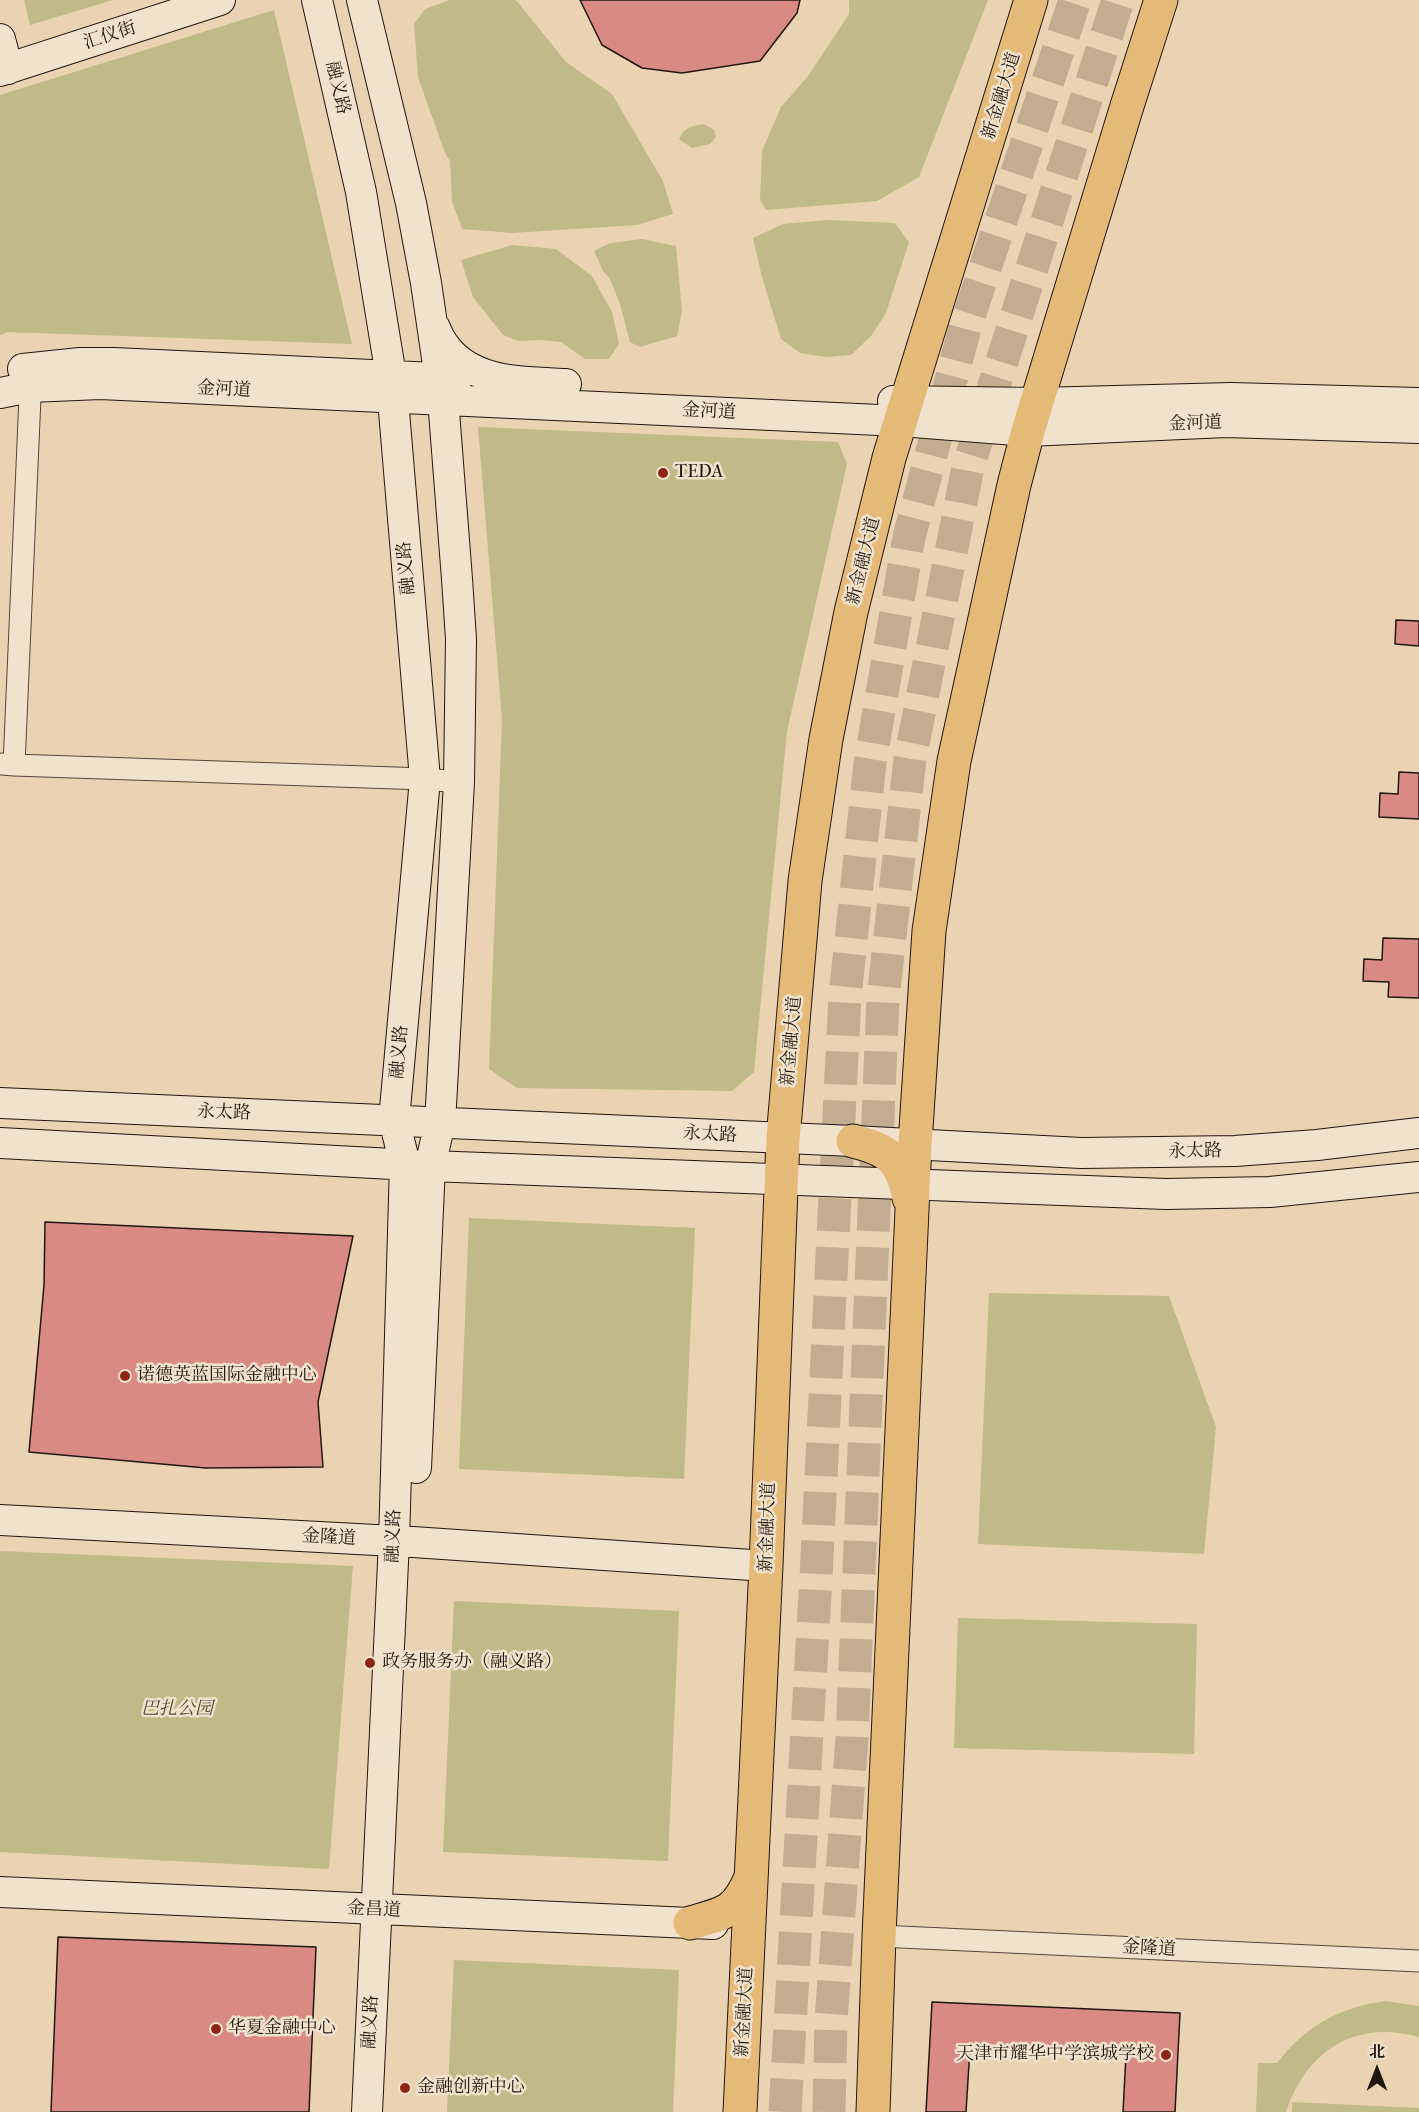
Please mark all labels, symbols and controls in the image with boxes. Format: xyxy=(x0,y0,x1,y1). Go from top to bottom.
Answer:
street label: 汇仪街 xyxy=(81,17,139,55)
street label: 新金融大道 xyxy=(979,50,1025,142)
street label: 融义路 xyxy=(320,59,354,117)
street label: 金河道 xyxy=(196,378,252,402)
street label: 金河道 xyxy=(681,400,737,424)
street label: 金河道 xyxy=(1168,412,1222,436)
place label: TEDA xyxy=(675,462,723,484)
marker: TEDA xyxy=(656,466,670,480)
street label: 新金融大道 xyxy=(843,515,885,607)
street label: 融义路 xyxy=(394,540,420,596)
street label: 新金融大道 xyxy=(777,995,807,1087)
street label: 融义路 xyxy=(387,1024,413,1080)
street label: 永太路 xyxy=(197,1101,251,1125)
street label: 永太路 xyxy=(682,1123,738,1147)
street label: 永太路 xyxy=(1168,1141,1222,1163)
place label: 诺德英蓝国际金融中心 xyxy=(137,1365,317,1387)
marker: 诺德英蓝国际金融中心 xyxy=(118,1369,132,1383)
street label: 新金融大道 xyxy=(756,1482,780,1572)
street label: 融义路 xyxy=(382,1509,406,1563)
street label: 金隆道 xyxy=(301,1526,357,1550)
place label: 政务服务办（融义路） xyxy=(382,1652,562,1674)
marker: 政务服务办（融义路） xyxy=(363,1656,377,1670)
park label: 巴扎公园 xyxy=(141,1699,213,1721)
street label: 金昌道 xyxy=(346,1898,402,1922)
street label: 金隆道 xyxy=(1121,1937,1177,1961)
street label: 新金融大道 xyxy=(732,1966,758,2058)
street label: 融义路 xyxy=(359,1994,383,2050)
place label: 华夏金融中心 xyxy=(228,2018,336,2040)
marker: 华夏金融中心 xyxy=(209,2022,223,2036)
north arrow xyxy=(1347,2040,1407,2100)
text: 北 xyxy=(1369,2042,1385,2061)
place label: 天津市耀华中学滨城学校 xyxy=(956,2044,1154,2066)
marker: 天津市耀华中学滨城学校 xyxy=(1159,2048,1173,2062)
place label: 金融创新中心 xyxy=(417,2077,525,2099)
marker: 金融创新中心 xyxy=(398,2081,412,2095)

